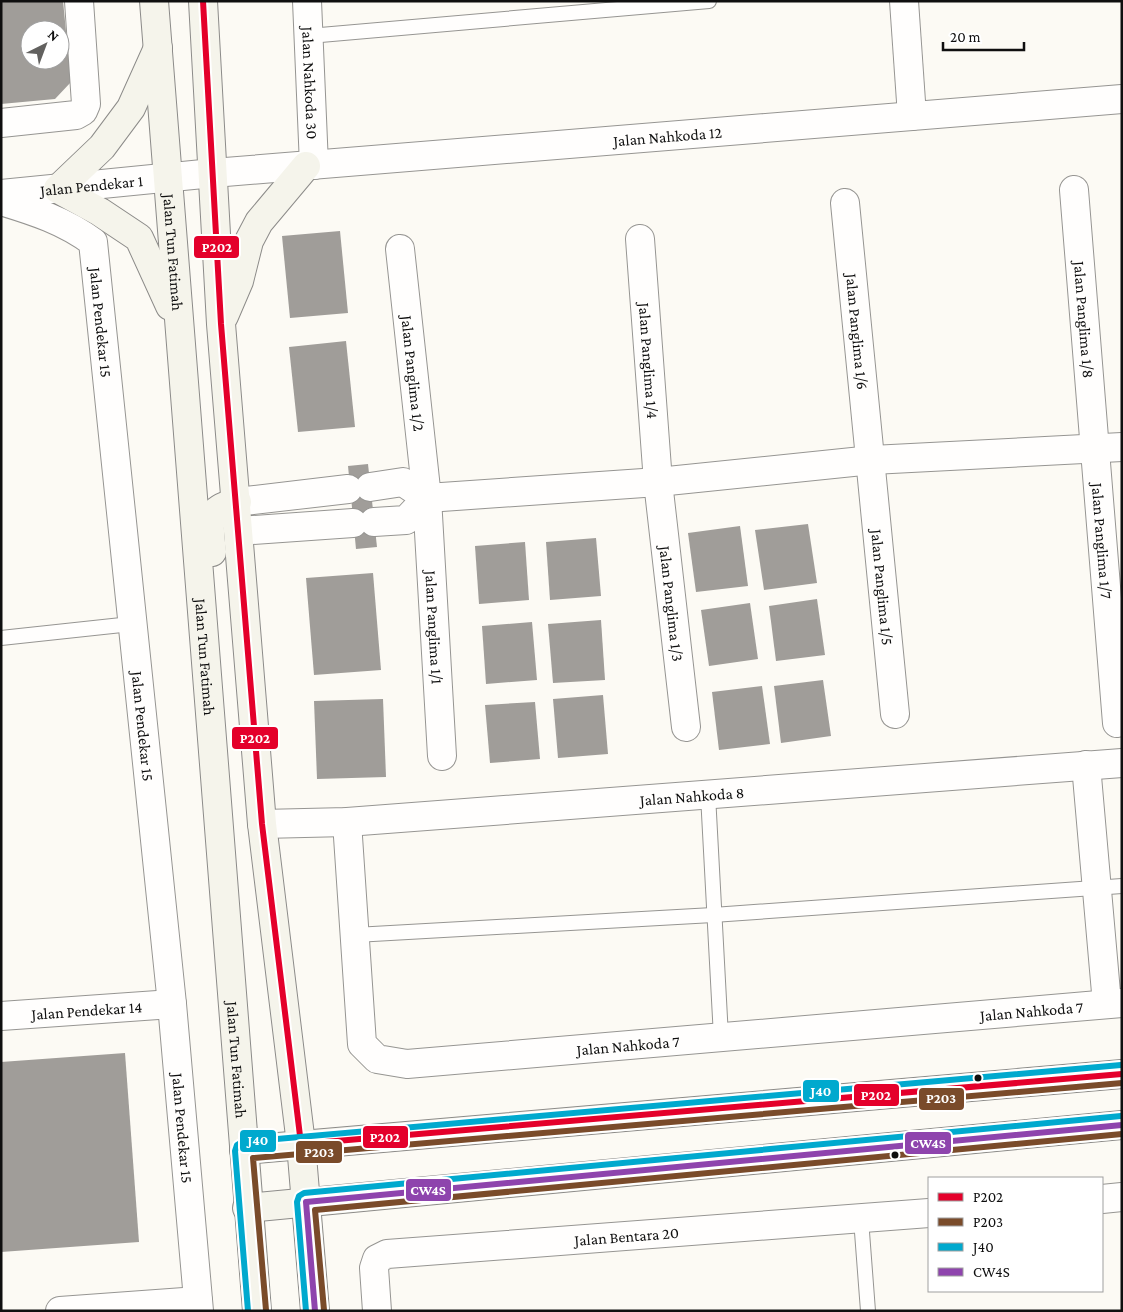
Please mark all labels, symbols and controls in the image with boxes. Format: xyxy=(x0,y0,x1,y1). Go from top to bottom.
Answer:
north arrow xyxy=(20,20,70,70)
scale bar xyxy=(943,20,1024,52)
street label: Jalan Nahkoda 30 xyxy=(298,24,321,140)
text: N xyxy=(45,26,63,45)
text: 20 m xyxy=(950,29,981,45)
street label: Jalan Nahkoda 12 xyxy=(611,124,723,151)
street label: Jalan Pendekar 1 xyxy=(37,172,144,200)
street label: Jalan Tun Fatimah xyxy=(159,191,186,312)
line badge: P202 xyxy=(193,235,240,259)
text: P202 xyxy=(202,239,232,255)
street label: Jalan Panglima 1/8 xyxy=(1070,258,1097,379)
street label: Jalan Pendekar 15 xyxy=(85,264,115,378)
street label: Jalan Panglima 1/6 xyxy=(842,271,871,390)
street label: Jalan Panglima 1/4 xyxy=(635,300,661,419)
street label: Jalan Panglima 1/2 xyxy=(397,312,428,433)
street label: Jalan Panglima 1/7 xyxy=(1088,480,1115,600)
street label: Jalan Panglima 1/5 xyxy=(867,526,896,646)
street label: Jalan Panglima 1/3 xyxy=(655,543,686,662)
street label: Jalan Panglima 1/1 xyxy=(421,568,446,685)
street label: Jalan Tun Fatimah xyxy=(191,596,218,717)
street label: Jalan Pendekar 15 xyxy=(127,668,157,782)
line badge: P202 xyxy=(231,726,279,750)
text: P202 xyxy=(240,730,270,746)
street label: Jalan Nahkoda 8 xyxy=(637,784,745,810)
street label: Jalan Pendekar 14 xyxy=(29,998,143,1024)
street label: Jalan Nahkoda 7 xyxy=(977,998,1085,1025)
street label: Jalan Tun Fatimah xyxy=(223,999,250,1119)
street label: Jalan Nahkoda 7 xyxy=(574,1033,681,1060)
street label: Jalan Pendekar 15 xyxy=(168,1070,196,1184)
unlabelled marker xyxy=(973,1073,983,1083)
line badge: J40 xyxy=(802,1079,840,1103)
text: J40 xyxy=(809,1083,831,1099)
line badge: P202 xyxy=(853,1083,900,1107)
text: P202 xyxy=(861,1087,891,1103)
line badge: P203 xyxy=(918,1087,965,1111)
text: P203 xyxy=(926,1090,956,1106)
line badge: P202 xyxy=(362,1125,409,1149)
line badge: J40 xyxy=(239,1129,277,1153)
text: P202 xyxy=(370,1129,400,1145)
line badge: CW4S xyxy=(904,1131,952,1155)
text: J40 xyxy=(246,1132,268,1148)
text: CW4S xyxy=(910,1135,946,1151)
line badge: P203 xyxy=(295,1140,343,1164)
text: P203 xyxy=(304,1144,334,1160)
unlabelled marker xyxy=(890,1150,900,1160)
legend xyxy=(928,1177,1103,1292)
line badge: CW4S xyxy=(405,1178,452,1202)
text: CW4S xyxy=(410,1182,446,1198)
text: P202 xyxy=(973,1189,1003,1205)
text: P203 xyxy=(973,1214,1003,1230)
street label: Jalan Bentara 20 xyxy=(572,1224,679,1250)
text: J40 xyxy=(971,1239,994,1256)
text: CW4S xyxy=(973,1264,1010,1280)

